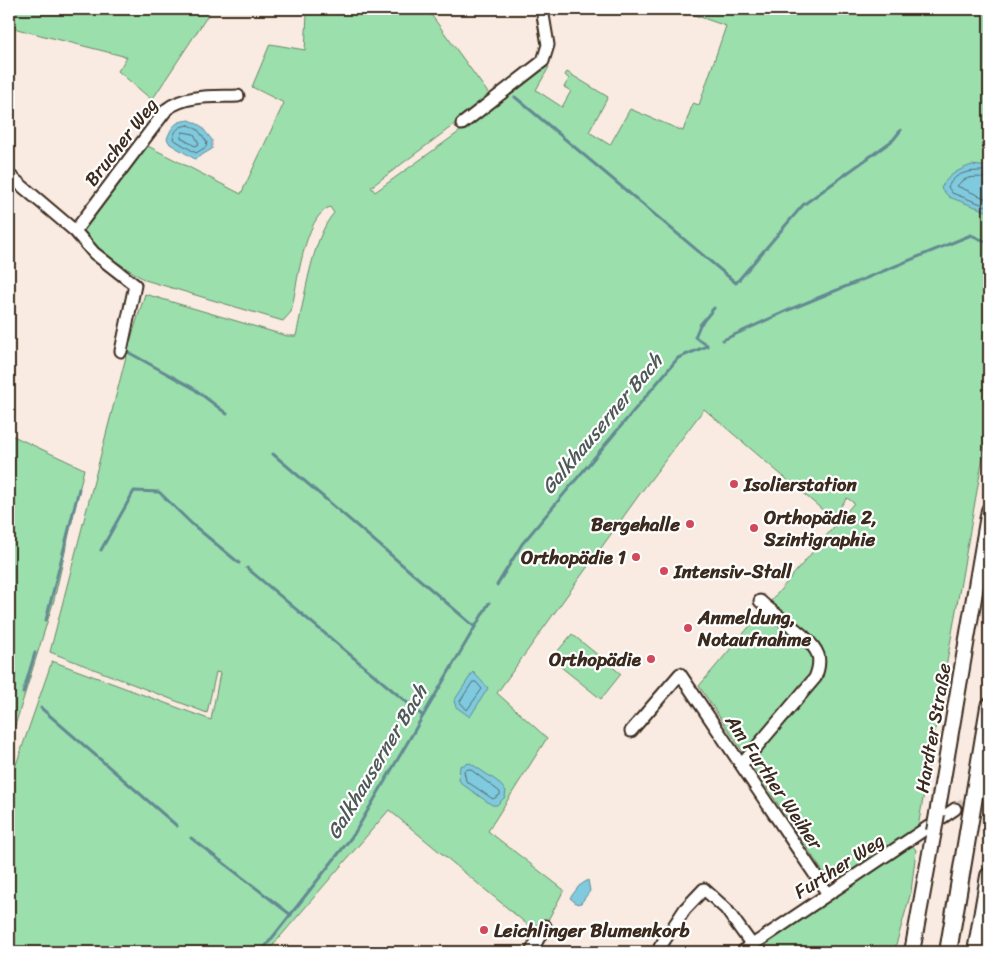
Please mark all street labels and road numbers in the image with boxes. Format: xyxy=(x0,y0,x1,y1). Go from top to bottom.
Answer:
street label: Brucher Weg xyxy=(76,90,167,194)
street label: Hardter Straße xyxy=(905,660,961,796)
street label: Am Further Weiher xyxy=(716,707,832,857)
street label: Further Weg xyxy=(787,824,891,908)

